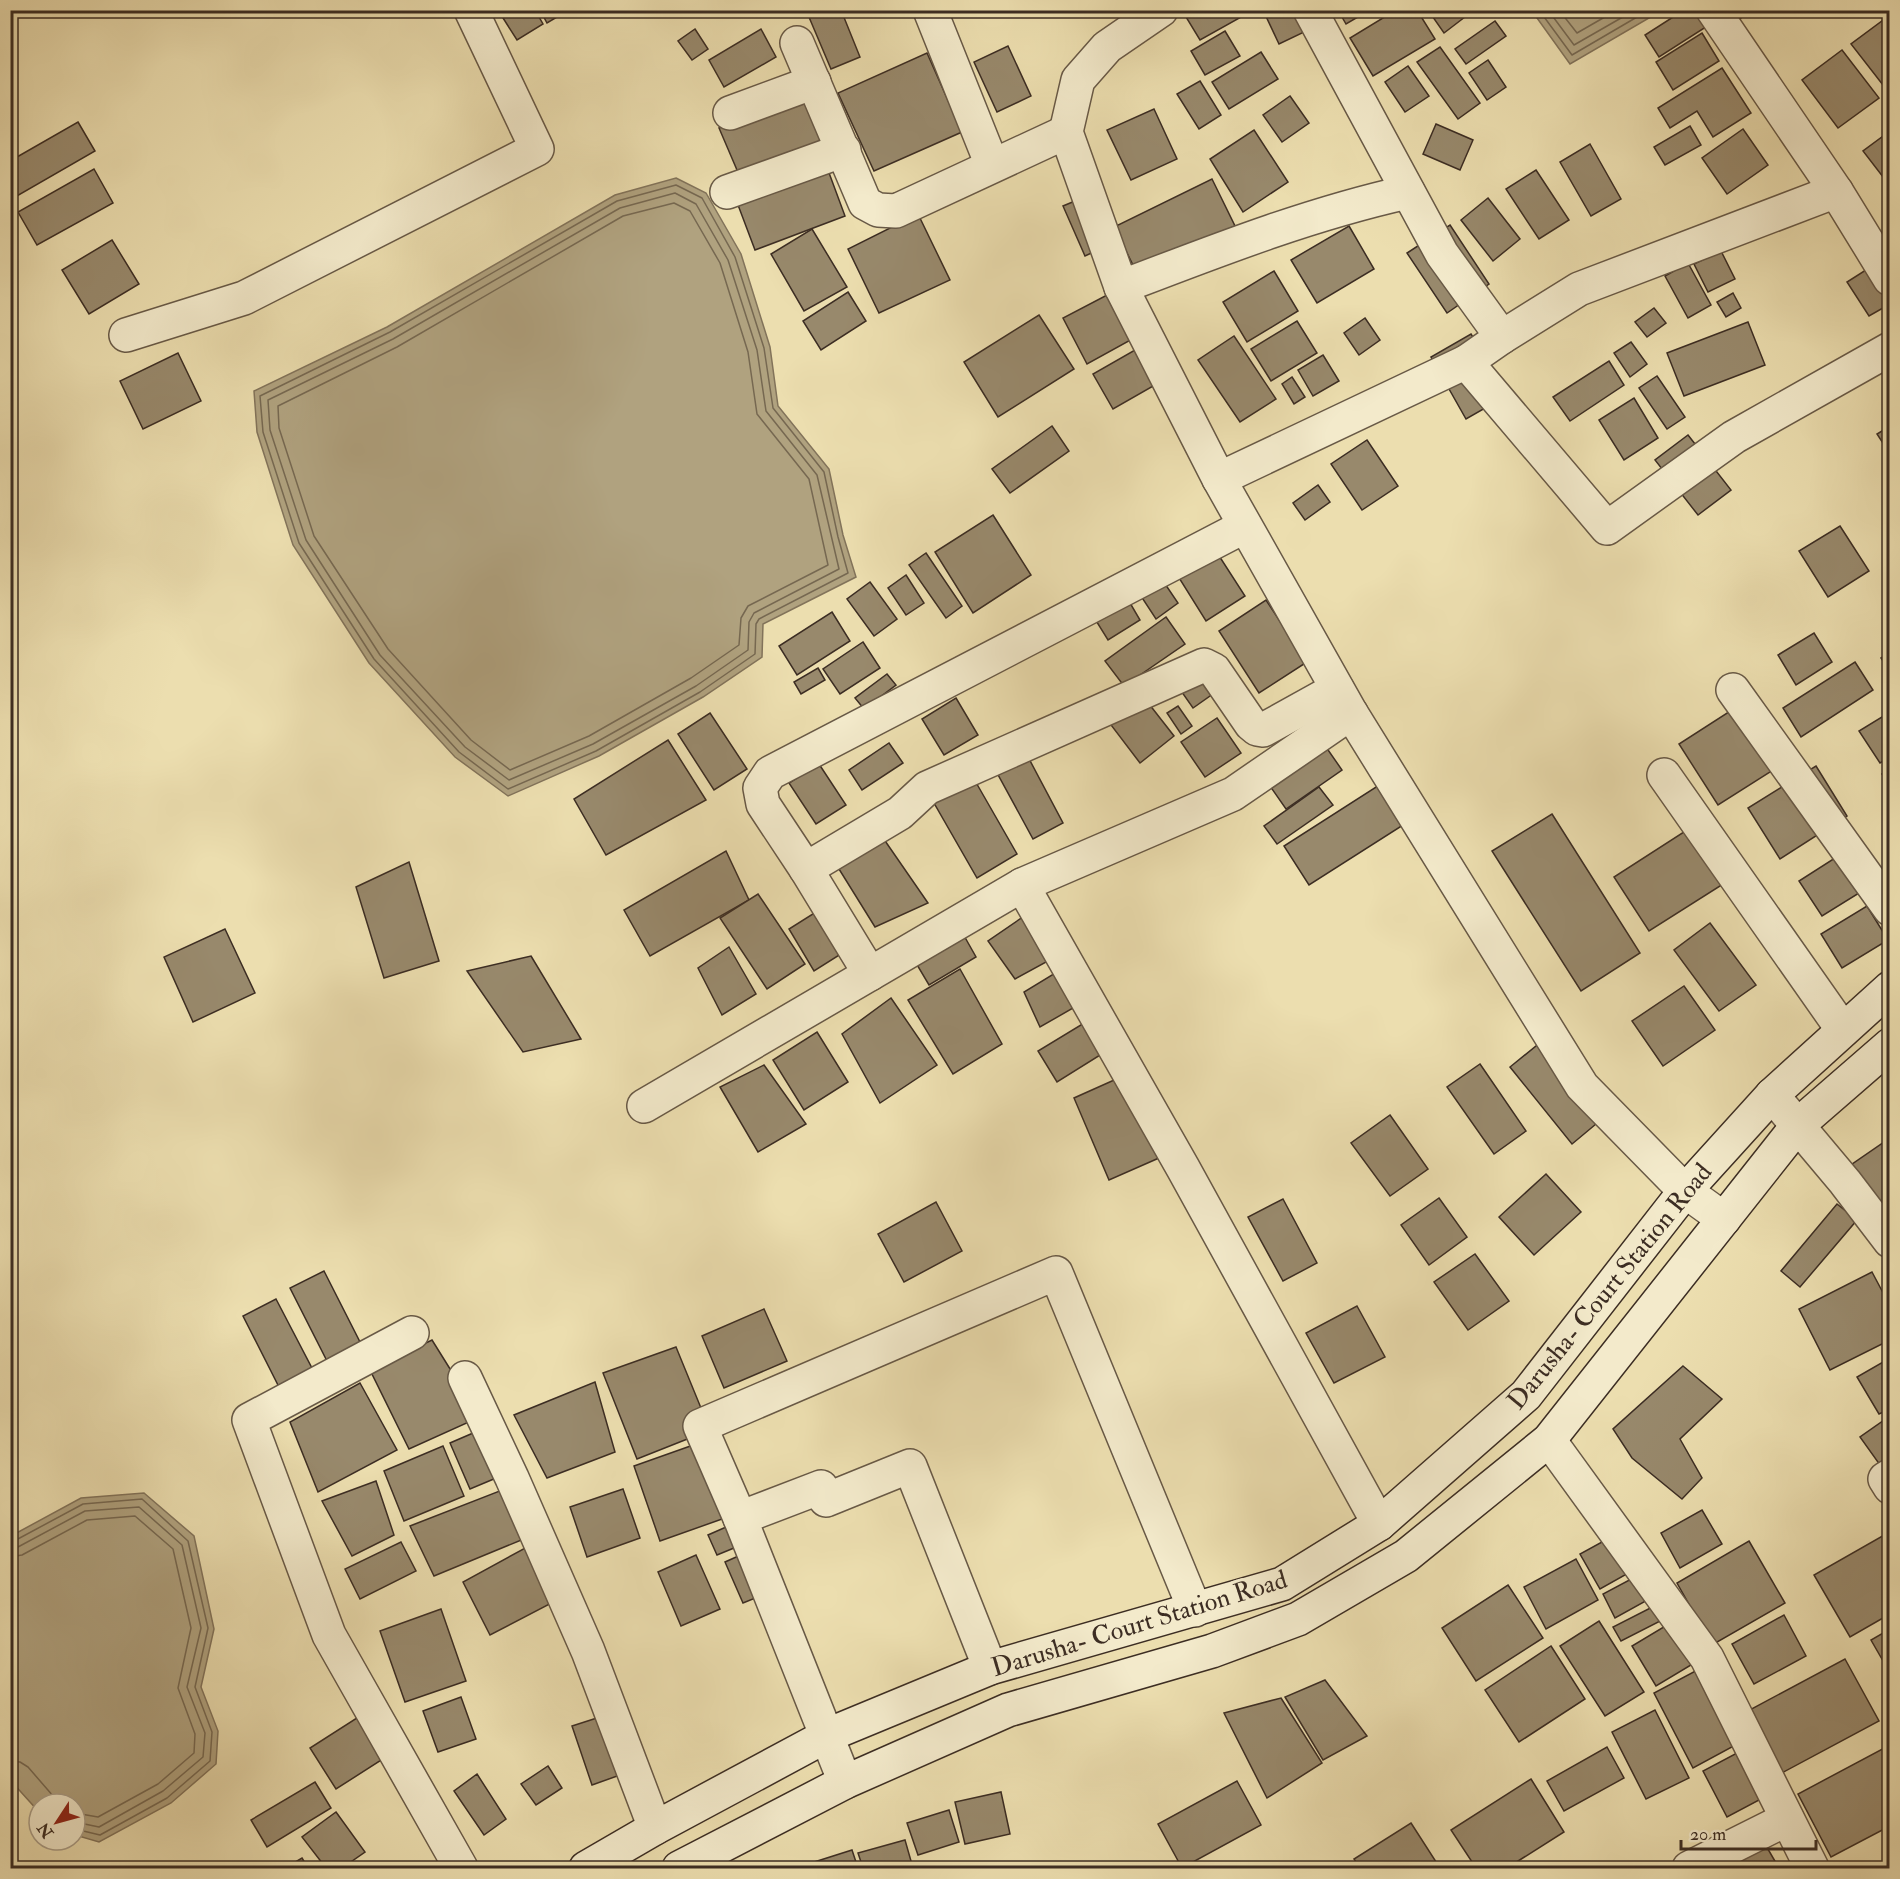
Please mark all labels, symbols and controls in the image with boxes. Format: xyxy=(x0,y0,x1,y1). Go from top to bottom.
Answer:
street label: Darusha- Court Station Road xyxy=(1500,1157,1719,1416)
street label: Darusha- Court Station Road xyxy=(987,1564,1291,1684)
north arrow xyxy=(27,1792,87,1852)
scale bar xyxy=(1681,1813,1816,1851)
text: N xyxy=(33,1818,59,1843)
text: 20 m xyxy=(1690,1823,1726,1846)

